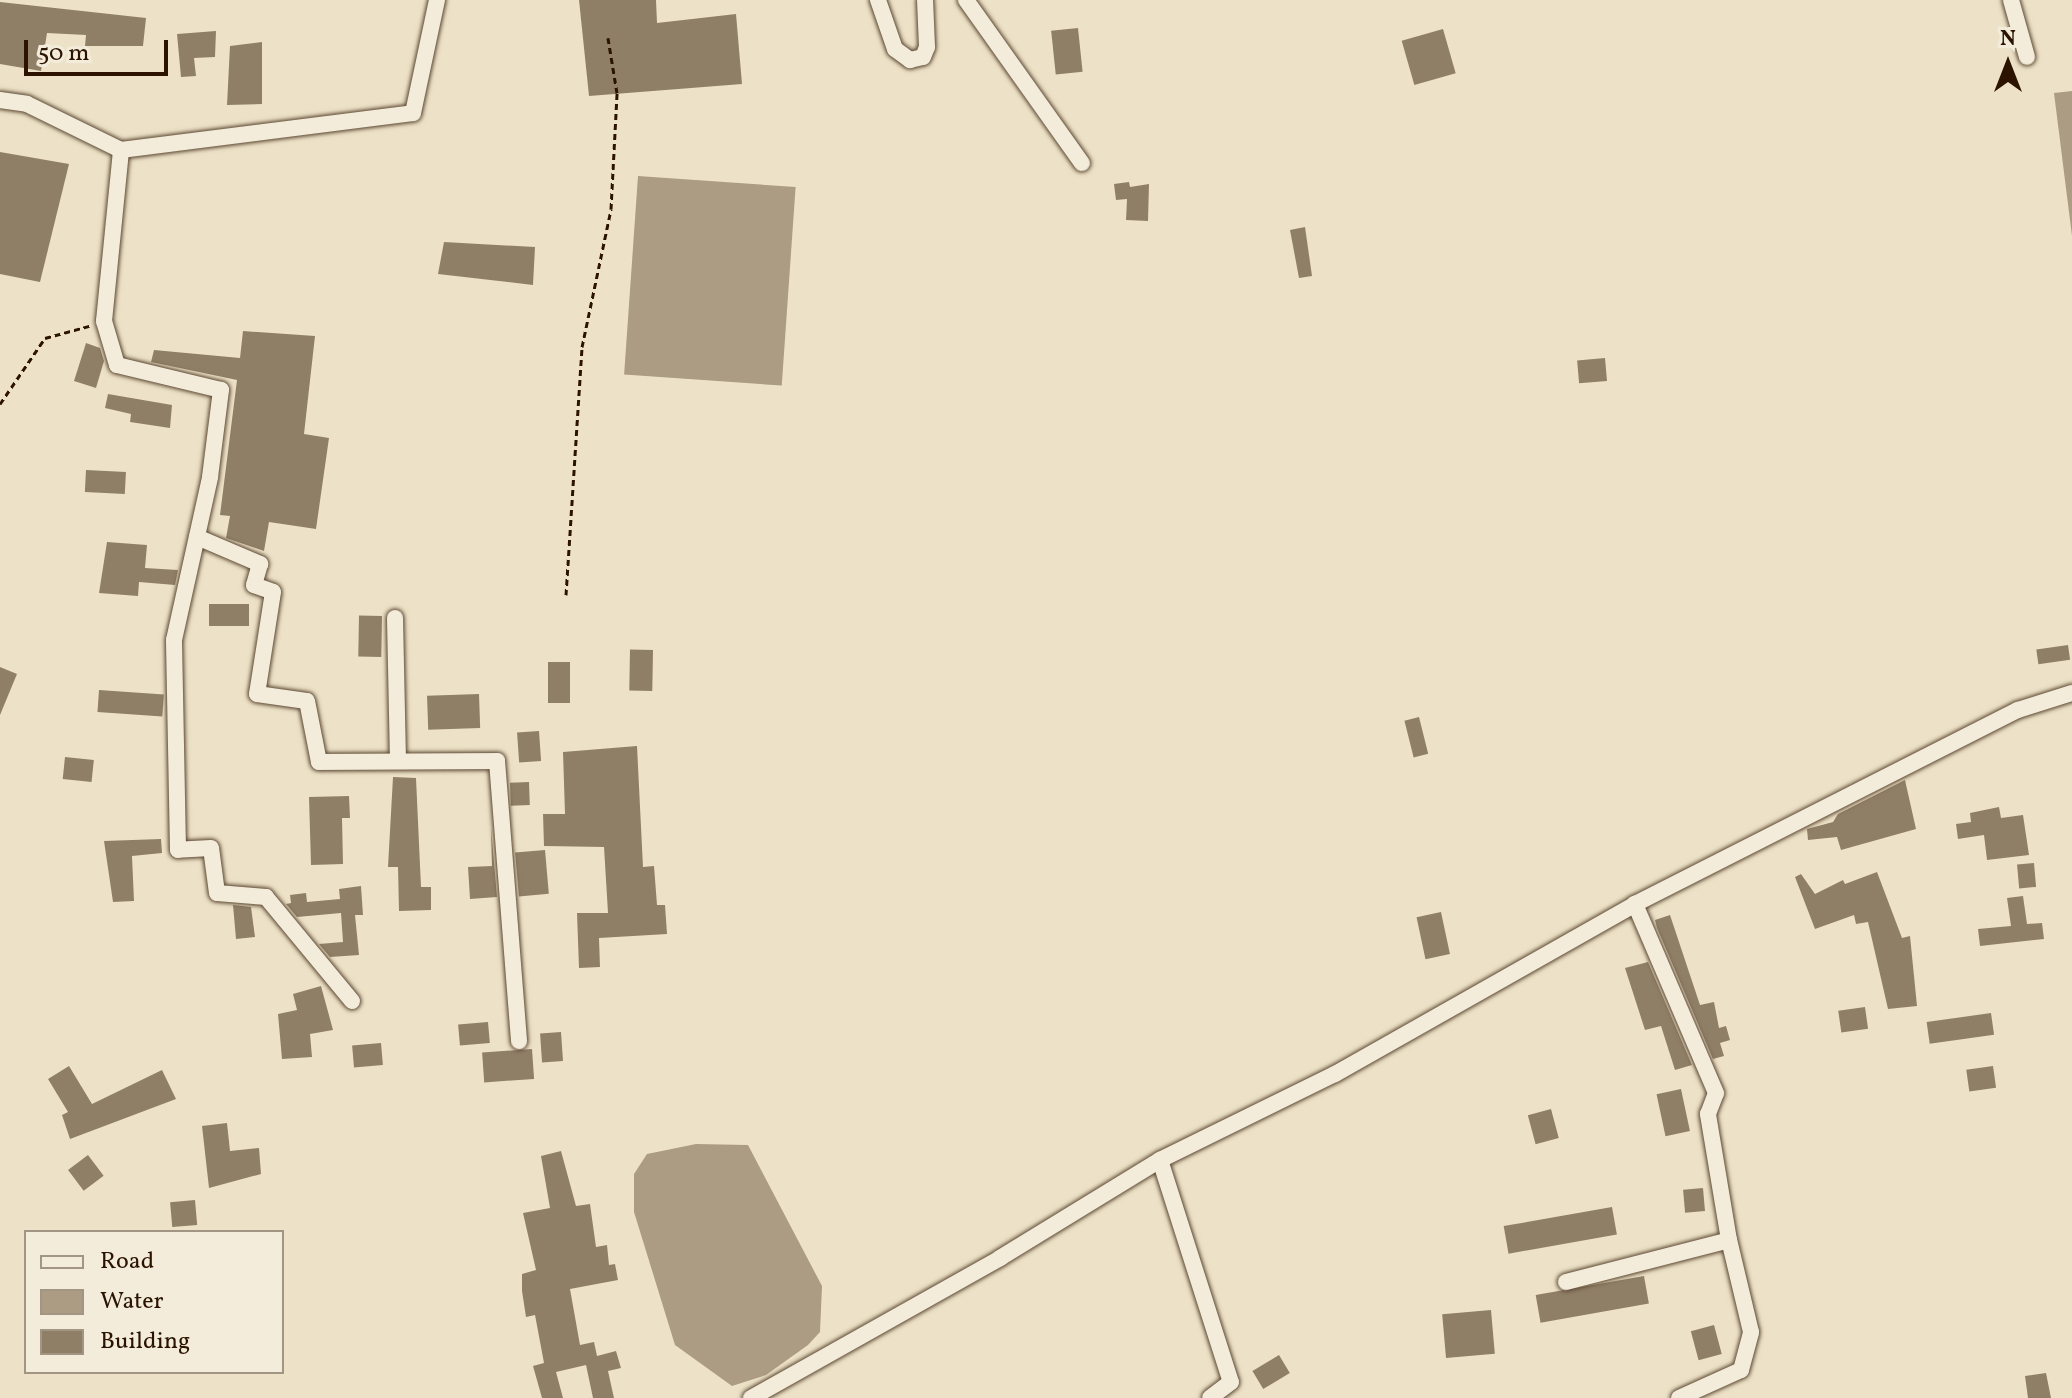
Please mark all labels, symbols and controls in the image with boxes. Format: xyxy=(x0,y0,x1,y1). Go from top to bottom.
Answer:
scale bar xyxy=(28,24,172,74)
north arrow xyxy=(1968,24,2048,104)
text: N xyxy=(2000,24,2016,55)
text: 50 m xyxy=(38,37,90,71)
legend xyxy=(24,1230,284,1374)
text: Road xyxy=(100,1245,154,1279)
text: Water xyxy=(100,1285,164,1319)
text: Building xyxy=(100,1325,190,1359)

